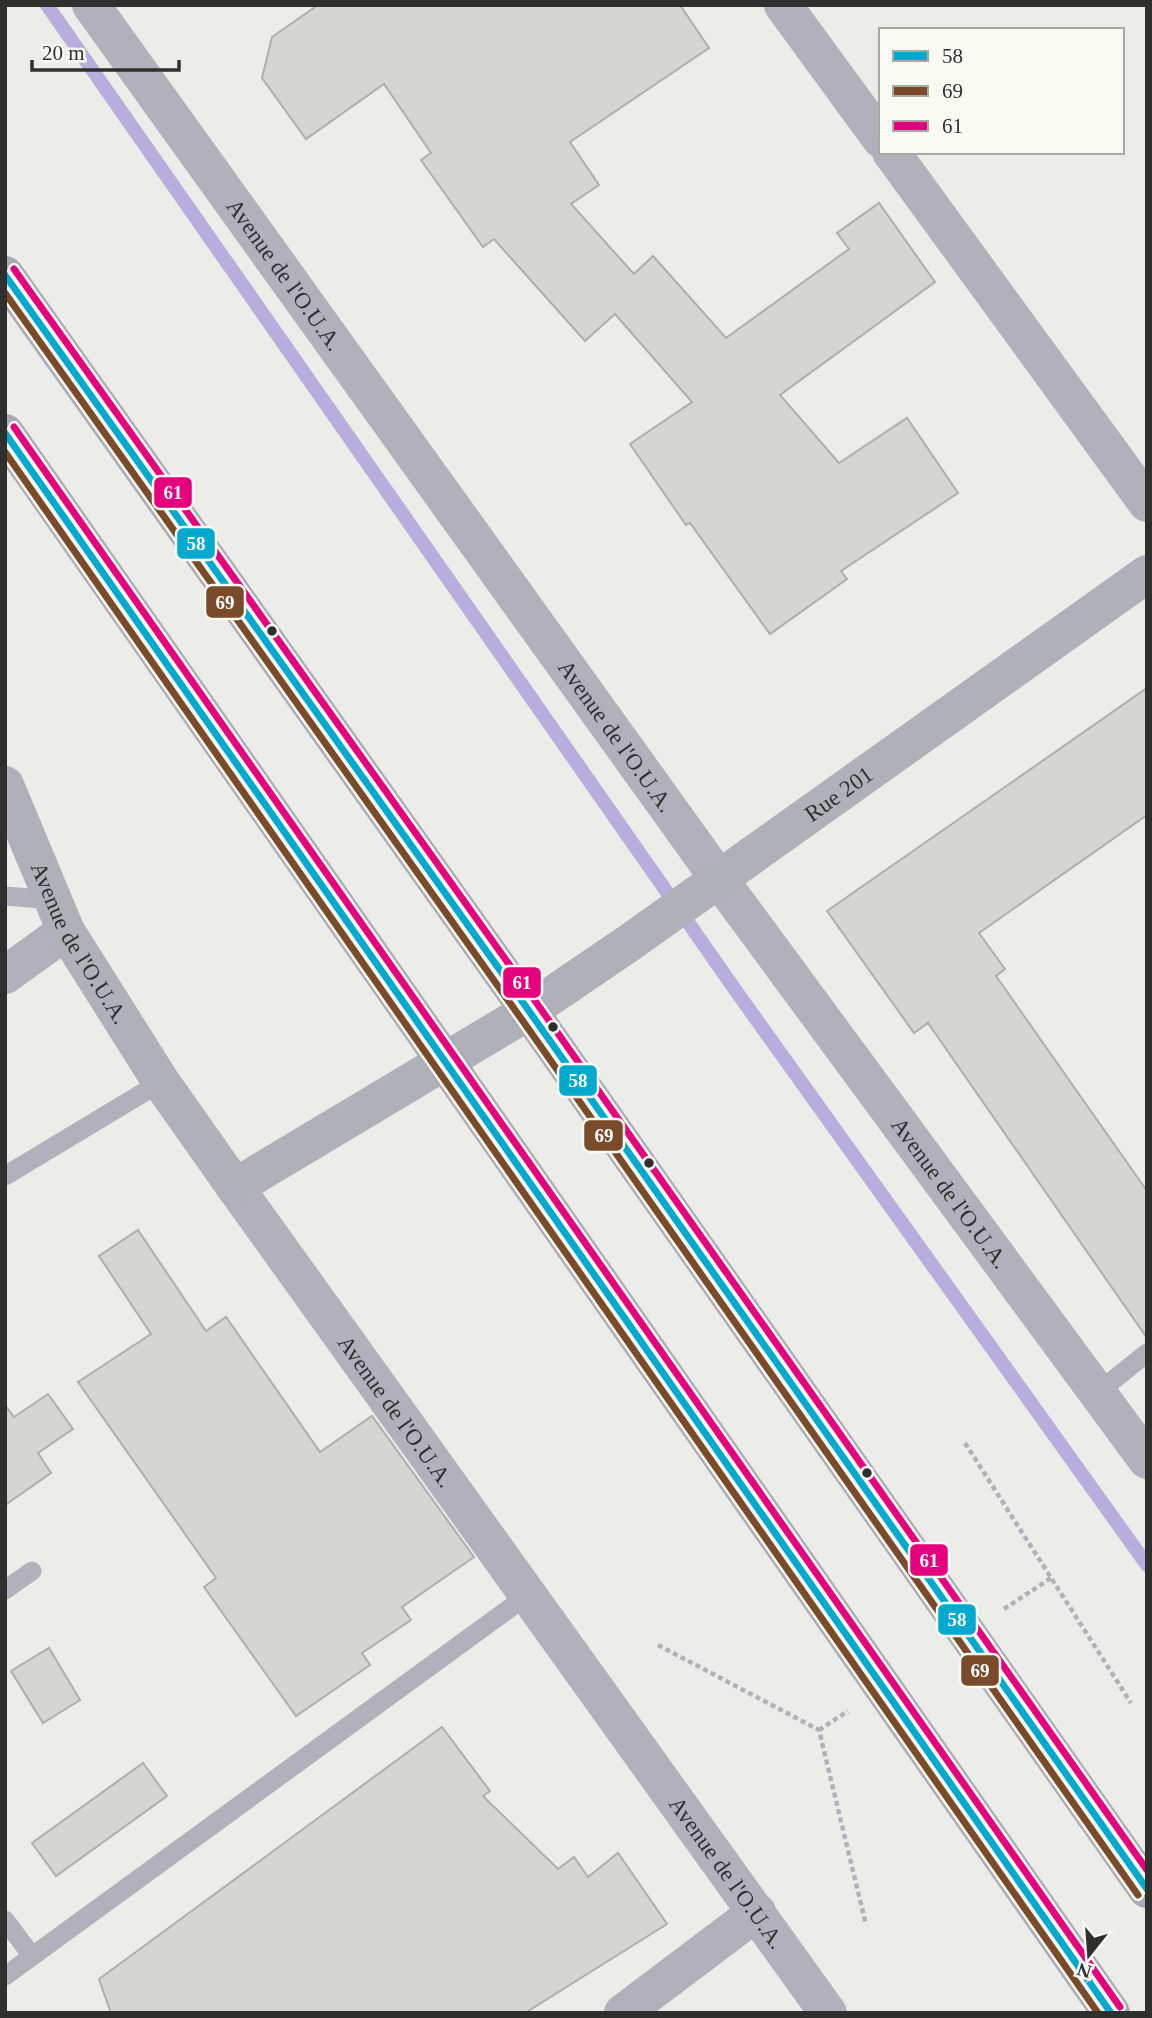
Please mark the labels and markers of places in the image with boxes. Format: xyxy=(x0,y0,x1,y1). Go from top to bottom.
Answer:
unlabelled marker xyxy=(265,624,279,638)
unlabelled marker xyxy=(546,1020,560,1034)
unlabelled marker xyxy=(642,1156,656,1170)
unlabelled marker xyxy=(860,1466,874,1480)

